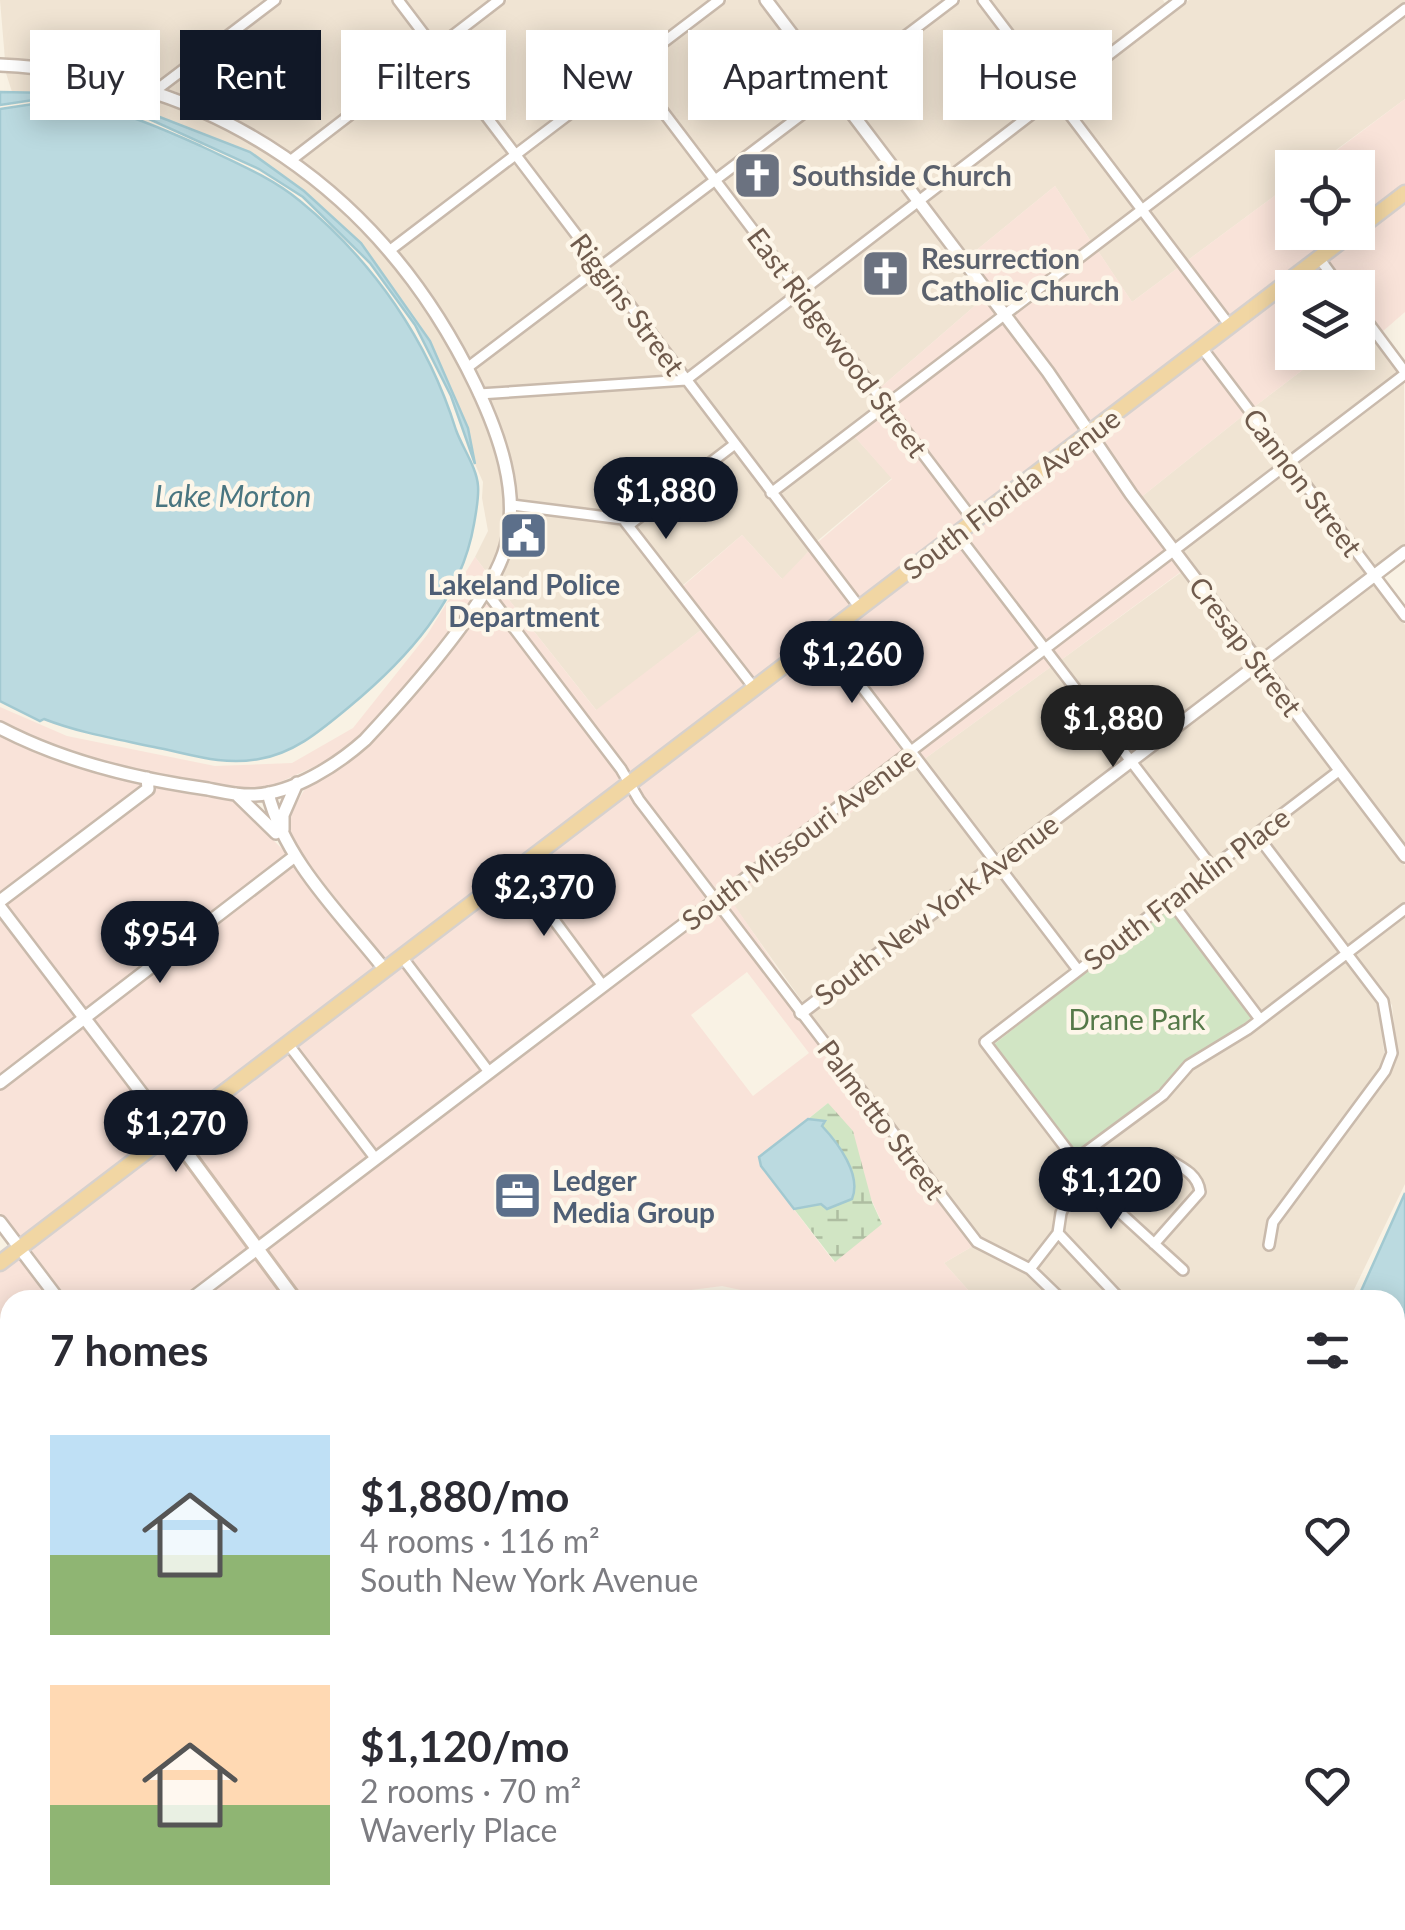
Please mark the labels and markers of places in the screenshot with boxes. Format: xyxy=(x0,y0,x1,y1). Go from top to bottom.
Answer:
church icon: Southside Church xyxy=(731,149,783,201)
place label: Southside Church xyxy=(792,158,1012,192)
place label: Resurrection Catholic Church xyxy=(921,241,1120,307)
church icon: Resurrection Catholic Church xyxy=(860,248,912,300)
pin: $1,880 xyxy=(585,457,747,542)
public building icon: Lakeland Police Department xyxy=(498,510,550,562)
place label: Lakeland Police Department xyxy=(428,567,620,633)
pin: $1,260 xyxy=(771,621,933,706)
pin: $1,880 xyxy=(1032,685,1194,770)
pin: $2,370 xyxy=(463,854,625,939)
pin: $954 xyxy=(101,901,219,986)
pin: $1,270 xyxy=(95,1090,257,1175)
pin: $1,120 xyxy=(1030,1147,1192,1232)
place label: Ledger Media Group xyxy=(552,1163,715,1229)
office icon: Ledger Media Group xyxy=(491,1170,543,1222)

